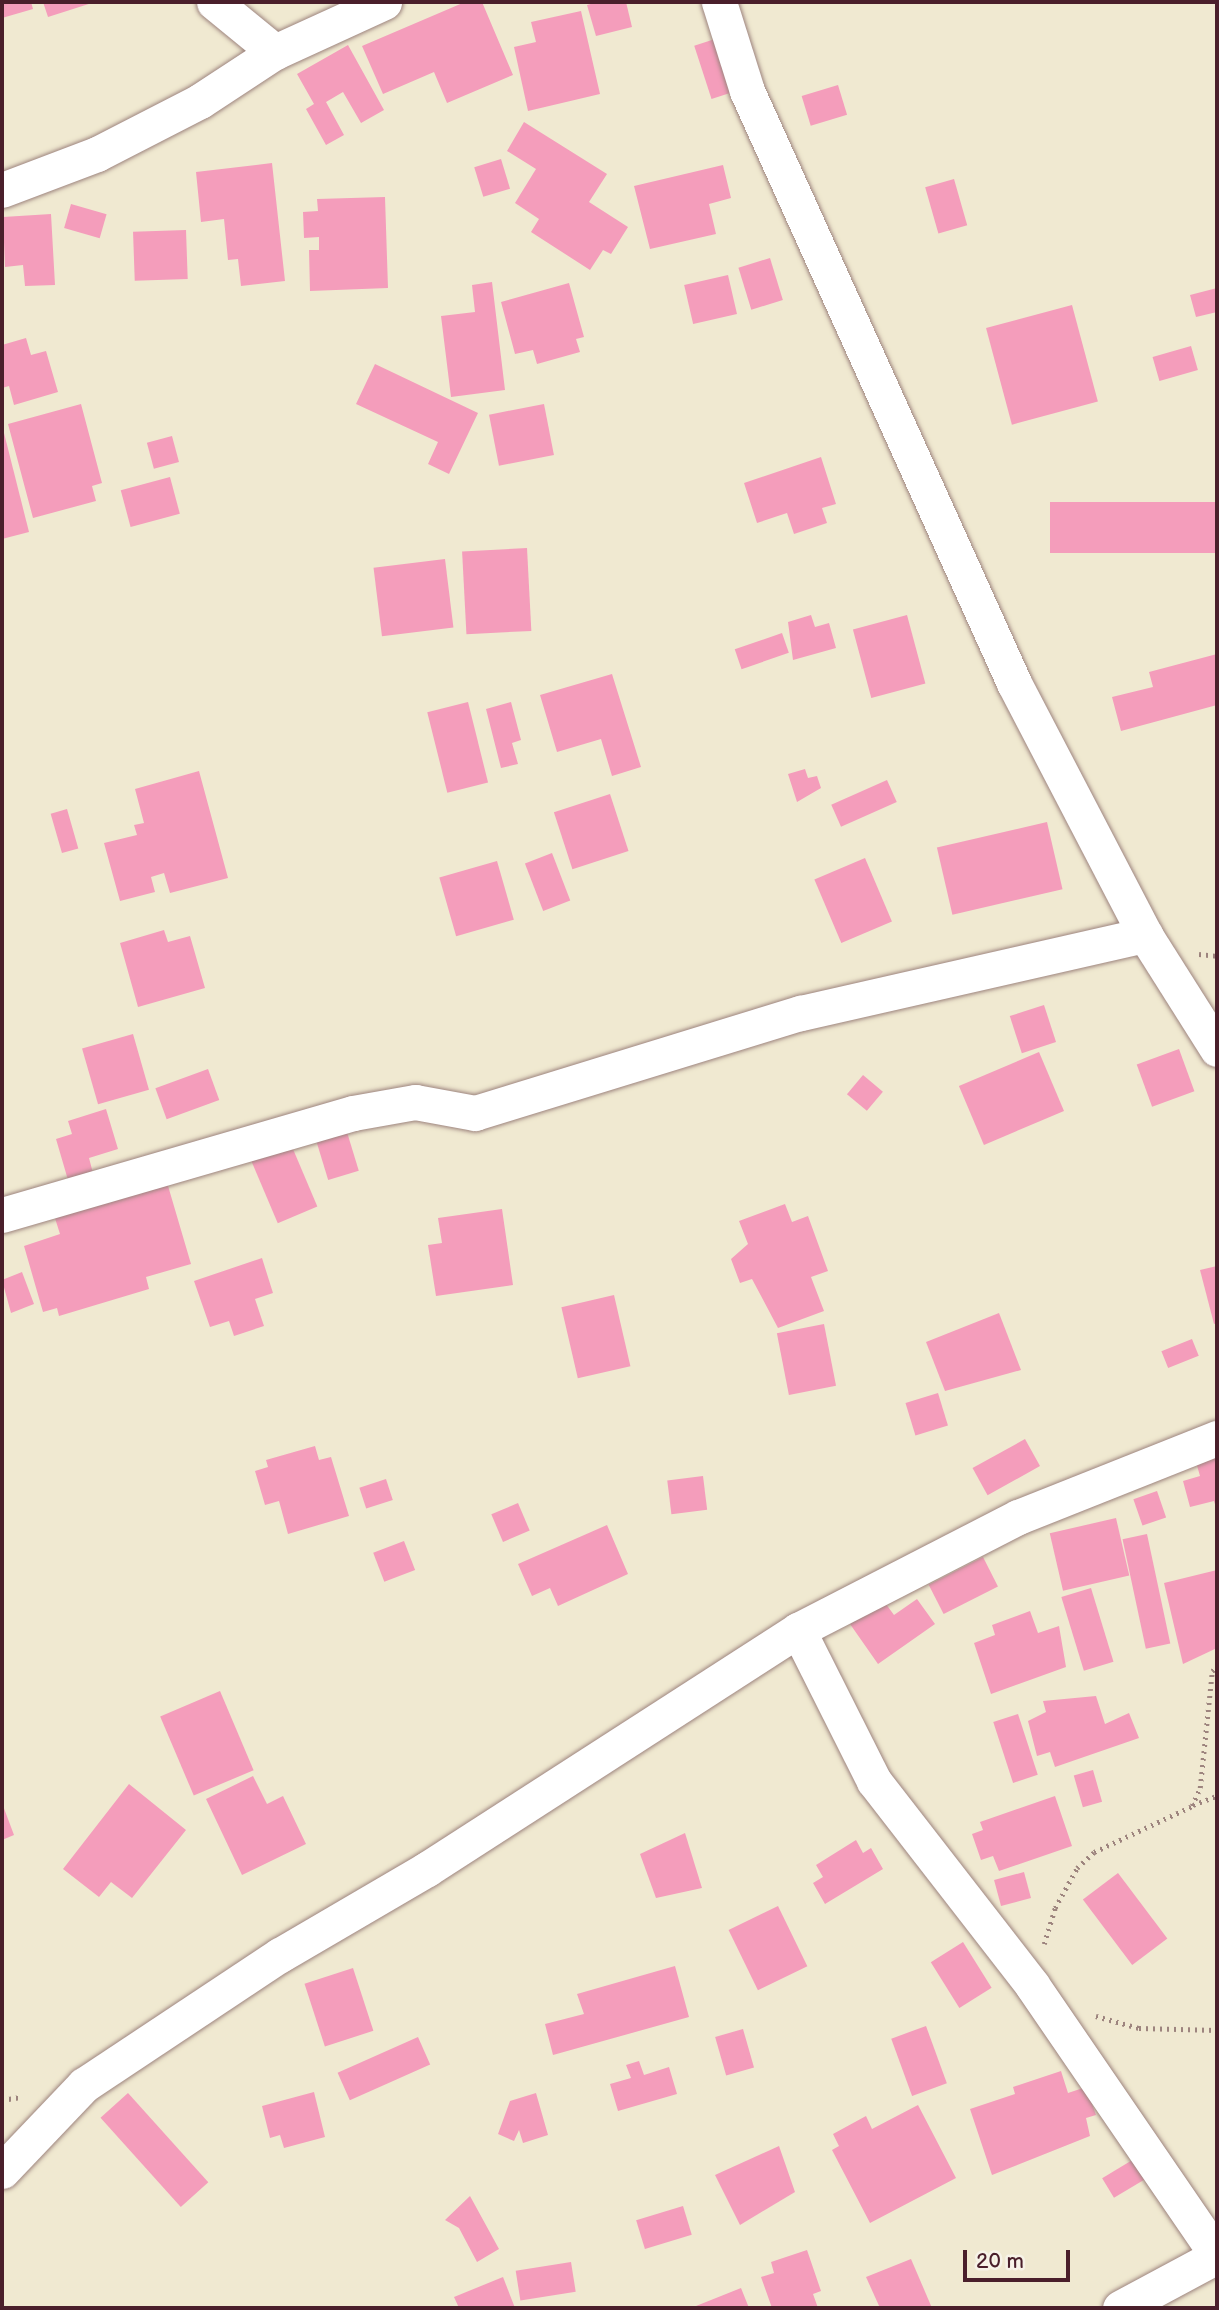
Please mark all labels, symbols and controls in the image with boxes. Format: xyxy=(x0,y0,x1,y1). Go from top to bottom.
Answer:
scale bar xyxy=(967,2236,1074,2280)
text: 20 m xyxy=(976,2249,1024,2274)

